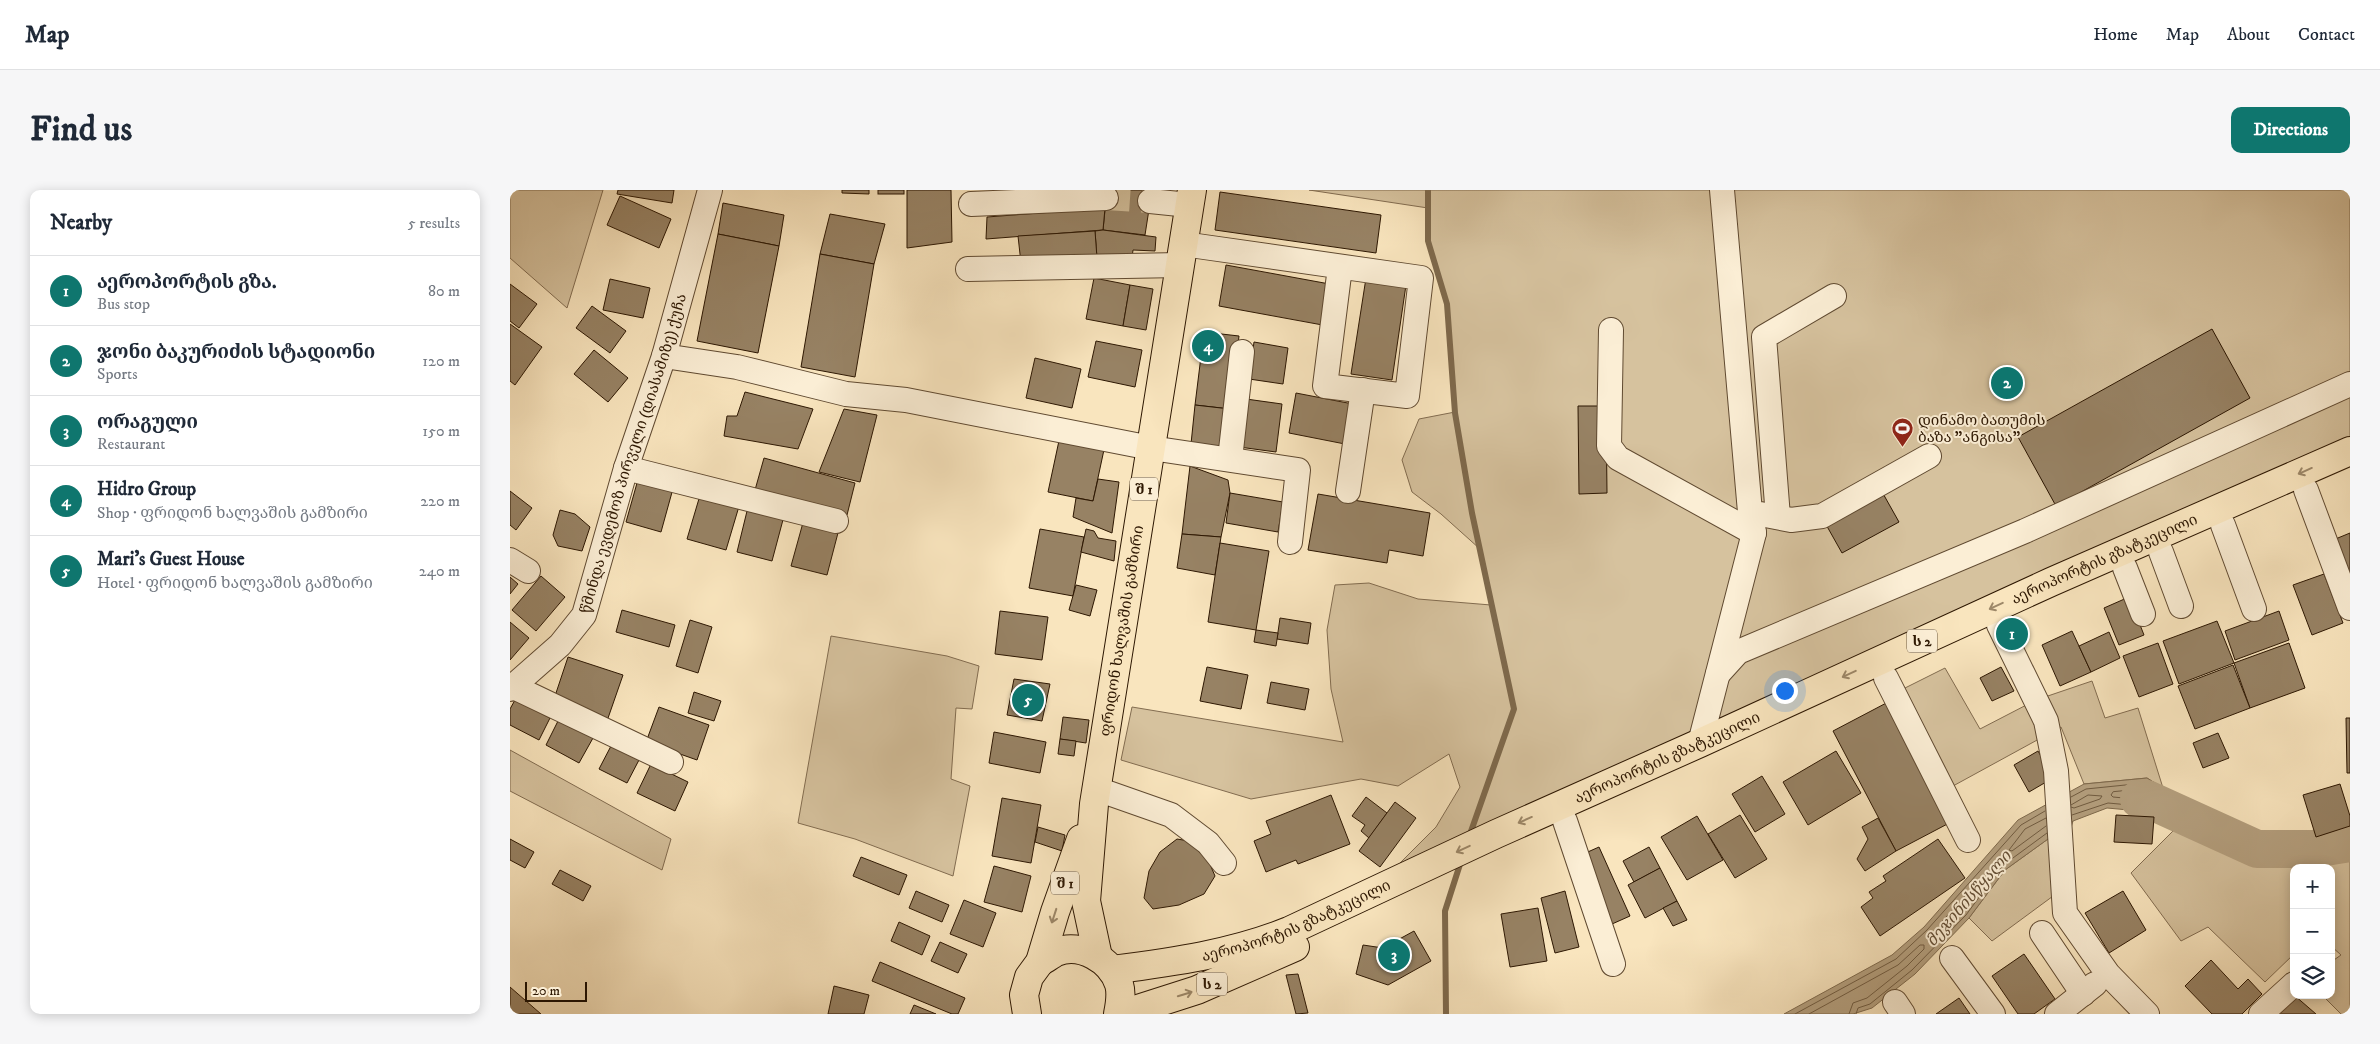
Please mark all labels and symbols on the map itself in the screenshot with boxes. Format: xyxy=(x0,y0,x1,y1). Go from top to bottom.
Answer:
street label: წმინდა ევდემოზ პირველი (დიასამიზე) ქუჩა xyxy=(576,291,691,616)
pin: 4 xyxy=(1192,327,1224,365)
pin: 2 xyxy=(1991,364,2023,402)
place label: დინამო ბათუმის ბაზა "ანგისა" xyxy=(1918,411,2046,447)
sports icon: დინამო ბათუმის ბაზა "ანგისა" xyxy=(1890,417,1914,448)
one-way arrow xyxy=(2298,466,2313,476)
road number: შ 1 xyxy=(1130,478,1158,500)
street label: აეროპორტის გზატკეცილი xyxy=(2008,510,2201,609)
street label: ფრიდონ ხალვაშის გამზირი xyxy=(1096,524,1148,738)
one-way arrow xyxy=(1989,602,2004,612)
pin: 1 xyxy=(1996,615,2028,653)
road number: ს 2 xyxy=(1907,630,1937,652)
one-way arrow xyxy=(1842,670,1857,680)
your location xyxy=(1772,678,1798,704)
pin: 5 xyxy=(1012,681,1044,719)
street label: აეროპორტის გზატკეცილი xyxy=(1572,708,1763,808)
one-way arrow xyxy=(1518,816,1533,826)
one-way arrow xyxy=(1456,845,1471,854)
water label: მეჯინისწყალი xyxy=(1922,846,2016,951)
road number: შ 1 xyxy=(1051,871,1079,894)
street label: აეროპორტის გზატკეცილი xyxy=(1200,876,1394,966)
one-way arrow xyxy=(1048,908,1058,924)
pin: 3 xyxy=(1378,936,1410,974)
road number: ს 2 xyxy=(1197,972,1227,996)
scale bar xyxy=(525,979,588,1002)
one-way arrow xyxy=(1177,989,1193,999)

